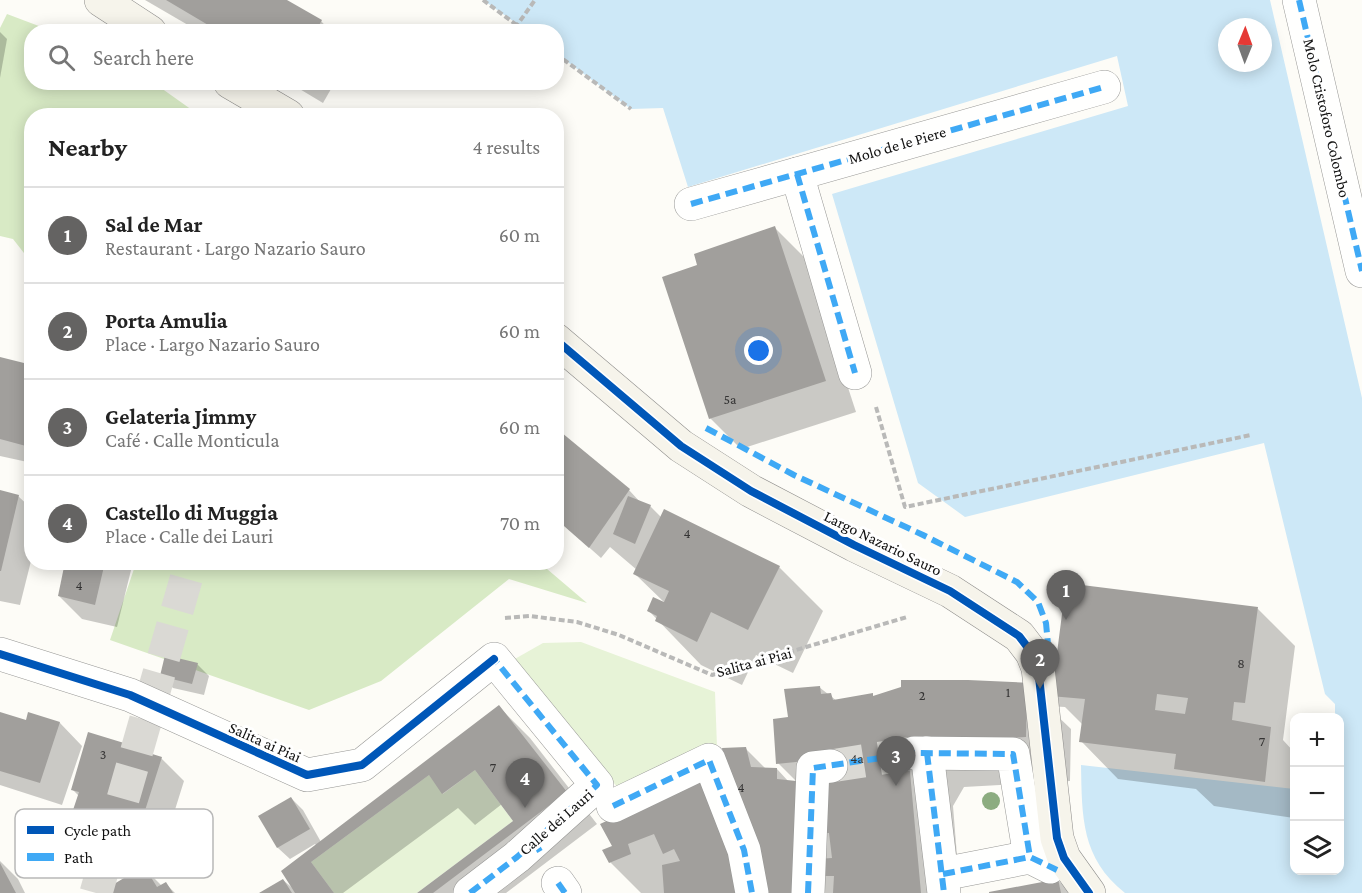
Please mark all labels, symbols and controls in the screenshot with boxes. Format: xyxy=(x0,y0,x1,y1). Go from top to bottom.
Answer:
north arrow xyxy=(1218,18,1272,72)
search box xyxy=(24,24,564,90)
street label: Molo Cristoforo Colombo xyxy=(1300,37,1354,199)
icon: search xyxy=(45,41,78,74)
text: Search here xyxy=(93,45,194,70)
street label: Molo de le Piere xyxy=(846,123,948,167)
text: Nearby xyxy=(48,133,127,162)
text: 4 results xyxy=(473,136,540,158)
text: Sal de Mar xyxy=(105,212,203,237)
text: 1 xyxy=(64,224,71,246)
text: 60 m xyxy=(499,224,540,246)
text: Restaurant · Largo Nazario Sauro xyxy=(105,237,366,259)
text: Porta Amulia xyxy=(105,308,228,333)
text: 2 xyxy=(62,320,73,342)
text: 60 m xyxy=(499,320,540,342)
text: Place · Largo Nazario Sauro xyxy=(105,333,320,355)
your location xyxy=(744,336,773,365)
house number: 5a xyxy=(723,391,737,407)
text: Gelateria Jimmy xyxy=(105,404,256,429)
text: 3 xyxy=(63,416,72,438)
text: 60 m xyxy=(499,416,540,438)
text: Café · Calle Monticula xyxy=(105,429,279,451)
text: Castello di Muggia xyxy=(105,500,278,525)
street label: Largo Nazario Sauro xyxy=(821,507,945,580)
text: 4 xyxy=(62,512,73,534)
text: 70 m xyxy=(500,512,540,534)
text: Place · Calle dei Lauri xyxy=(105,525,273,547)
house number: 4 xyxy=(683,525,691,541)
pin: 1 xyxy=(1046,570,1086,620)
house number: 4 xyxy=(75,577,83,593)
pin: 2 xyxy=(1020,640,1060,689)
street label: Salita ai Piai xyxy=(714,644,794,680)
house number: 8 xyxy=(1237,655,1245,671)
house number: 1 xyxy=(1006,684,1011,700)
house number: 2 xyxy=(919,687,926,703)
map controls xyxy=(1290,713,1344,875)
button: + xyxy=(1290,713,1344,767)
street label: Salita ai Piai xyxy=(226,719,304,765)
house number: 7 xyxy=(1259,733,1266,749)
pin: 3 xyxy=(876,736,916,786)
house number: 3 xyxy=(100,746,106,762)
house number: 4a xyxy=(850,750,864,766)
pin: 4 xyxy=(506,758,544,808)
house number: 7 xyxy=(490,759,497,775)
button: − xyxy=(1290,767,1344,821)
house number: 4 xyxy=(737,779,745,795)
street label: Calle dei Lauri xyxy=(516,786,596,858)
legend xyxy=(15,809,213,878)
button: layers xyxy=(1290,821,1344,875)
text: Cycle path xyxy=(64,822,131,840)
text: Path xyxy=(64,849,94,866)

